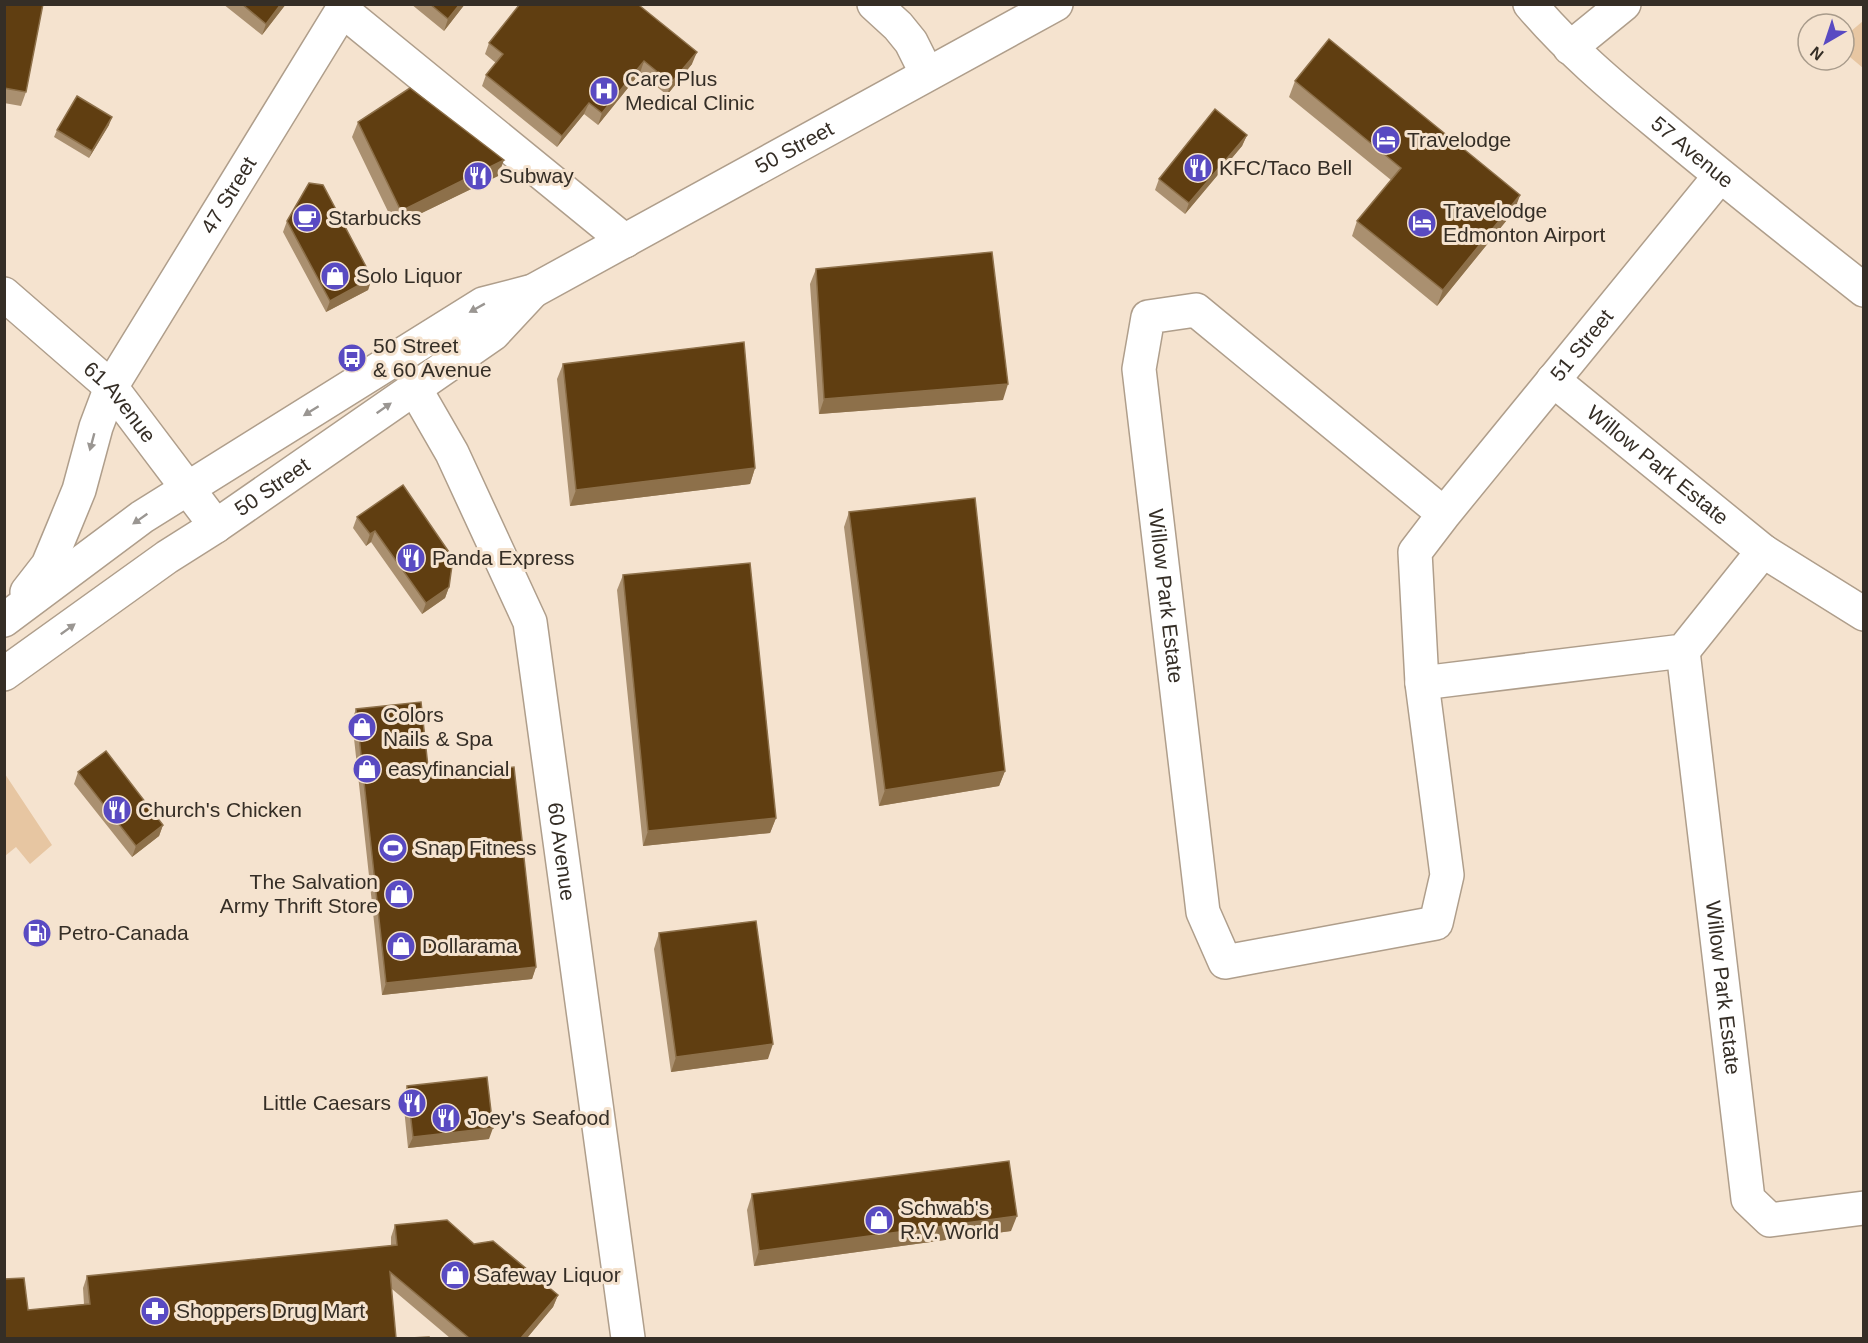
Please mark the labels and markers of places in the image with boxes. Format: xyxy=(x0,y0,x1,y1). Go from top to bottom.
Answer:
place label: Care Plus Medical Clinic xyxy=(625,67,755,114)
hospital icon: Care Plus Medical Clinic xyxy=(588,75,620,107)
hotel icon: Travelodge xyxy=(1370,124,1402,156)
place label: Travelodge xyxy=(1407,128,1511,151)
restaurant icon: KFC/Taco Bell xyxy=(1182,152,1214,184)
place label: KFC/Taco Bell xyxy=(1219,156,1352,179)
restaurant icon: Subway xyxy=(462,160,494,192)
place label: Subway xyxy=(499,164,574,187)
place label: Travelodge Edmonton Airport xyxy=(1443,199,1605,246)
cafe icon: Starbucks xyxy=(291,202,323,234)
place label: Starbucks xyxy=(328,206,421,229)
hotel icon: Travelodge Edmonton Airport xyxy=(1406,207,1438,239)
shop icon: Solo Liquor xyxy=(319,260,351,292)
place label: Solo Liquor xyxy=(356,264,462,287)
place label: 50 Street & 60 Avenue xyxy=(373,334,492,381)
bus stop icon: 50 Street & 60 Avenue xyxy=(336,342,368,374)
restaurant icon: Panda Express xyxy=(395,542,427,574)
place label: Panda Express xyxy=(432,546,574,569)
place label: Colors Nails & Spa xyxy=(383,703,493,750)
shop icon: Colors Nails & Spa xyxy=(346,711,378,743)
shop icon: easyfinancial xyxy=(351,753,383,785)
place label: easyfinancial xyxy=(388,757,509,780)
restaurant icon: Church's Chicken xyxy=(101,794,133,826)
place label: Church's Chicken xyxy=(138,798,302,821)
sports icon: Snap Fitness xyxy=(377,832,409,864)
place label: Snap Fitness xyxy=(414,836,537,859)
place label: The Salvation Army Thrift Store xyxy=(220,870,378,917)
shop icon: The Salvation Army Thrift Store xyxy=(383,878,415,910)
fuel station icon: Petro-Canada xyxy=(21,917,53,949)
place label: Petro-Canada xyxy=(58,921,189,944)
shop icon: Dollarama xyxy=(385,930,417,962)
place label: Dollarama xyxy=(422,934,518,957)
restaurant icon: Little Caesars xyxy=(396,1087,428,1119)
place label: Little Caesars xyxy=(263,1091,391,1114)
restaurant icon: Joey's Seafood xyxy=(430,1102,462,1134)
place label: Joey's Seafood xyxy=(467,1106,610,1129)
place label: Schwab's R.V. World xyxy=(900,1196,999,1243)
shop icon: Schwab's R.V. World xyxy=(863,1204,895,1236)
shop icon: Safeway Liquor xyxy=(439,1259,471,1291)
place label: Safeway Liquor xyxy=(476,1263,621,1286)
pharmacy icon: Shoppers Drug Mart xyxy=(139,1295,171,1327)
place label: Shoppers Drug Mart xyxy=(176,1299,365,1322)

